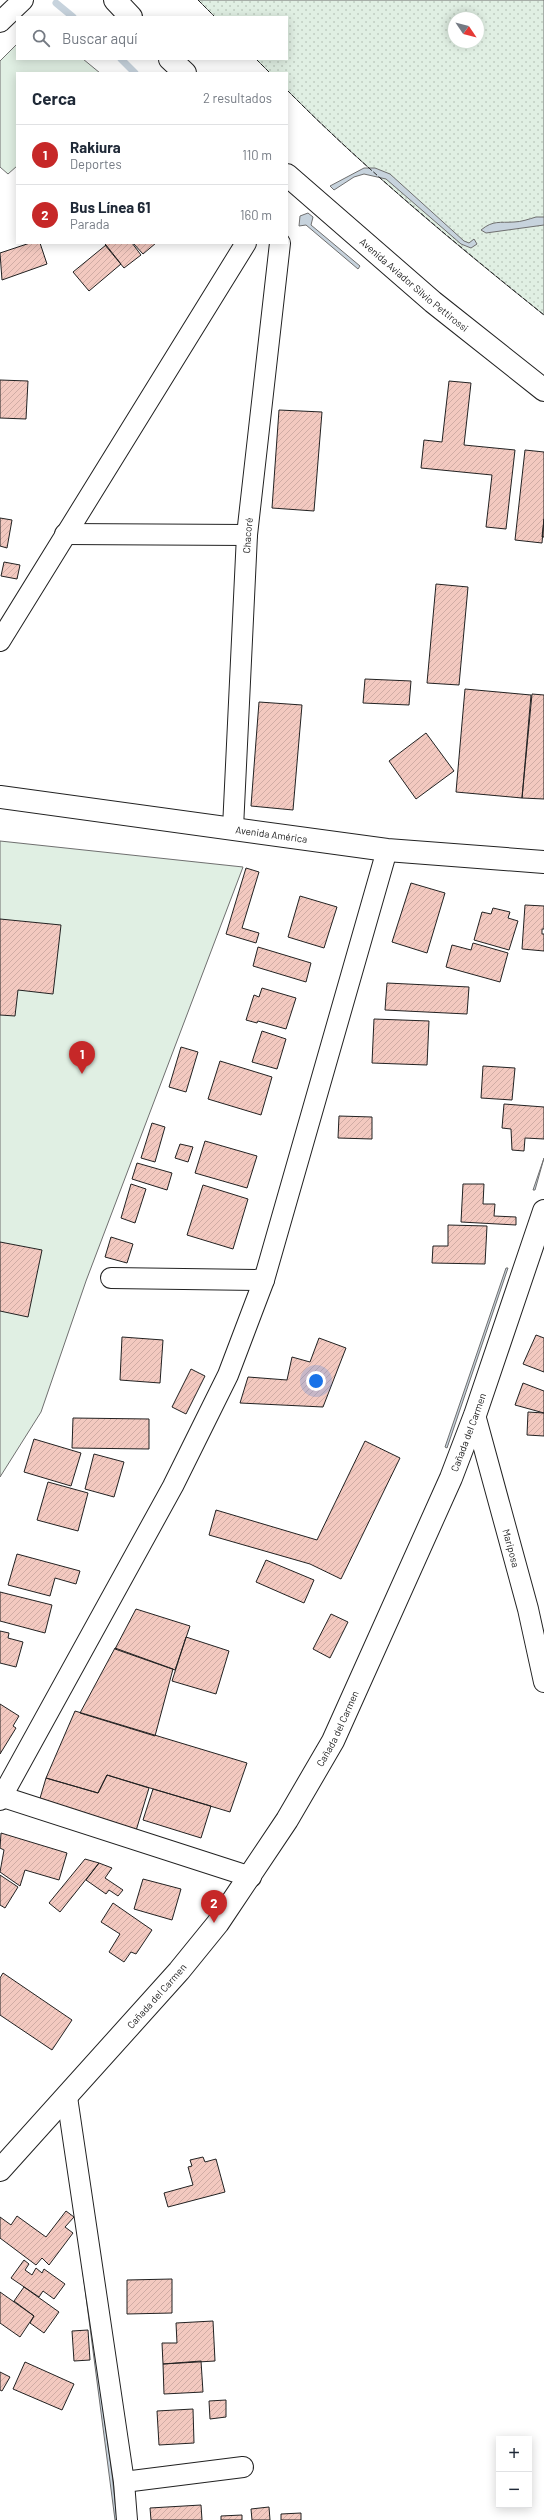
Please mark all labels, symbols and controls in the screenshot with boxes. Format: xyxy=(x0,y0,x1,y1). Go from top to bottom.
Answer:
north arrow xyxy=(448,12,484,48)
search box xyxy=(16,16,288,60)
icon: search xyxy=(30,27,52,49)
text: Buscar aquí xyxy=(62,29,138,47)
text: Cerca xyxy=(32,88,76,108)
text: 2 resultados xyxy=(203,90,272,106)
text: Rakiura xyxy=(70,138,121,156)
text: 1 xyxy=(43,147,47,163)
text: 110 m xyxy=(242,147,272,163)
text: Deportes xyxy=(70,156,122,172)
text: Bus Línea 61 xyxy=(70,198,151,216)
text: 2 xyxy=(41,207,49,223)
text: 160 m xyxy=(240,207,272,223)
text: Parada xyxy=(70,216,109,232)
street label: Avenida Aviador Silvio Pettirossi xyxy=(358,235,471,334)
street label: Chacoré xyxy=(240,517,255,554)
street label: Avenida América xyxy=(235,823,308,845)
pin: 1 xyxy=(69,1041,95,1074)
your location xyxy=(306,1371,326,1391)
street label: Cañada del Carmen xyxy=(448,1391,488,1473)
street label: Mariposa xyxy=(500,1528,522,1569)
street label: Cañada del Carmen xyxy=(314,1689,361,1769)
pin: 2 xyxy=(201,1890,227,1923)
street label: Cañada del Carmen xyxy=(124,1961,189,2031)
map controls xyxy=(496,2436,532,2508)
button: + xyxy=(496,2436,532,2472)
button: − xyxy=(496,2472,532,2508)

